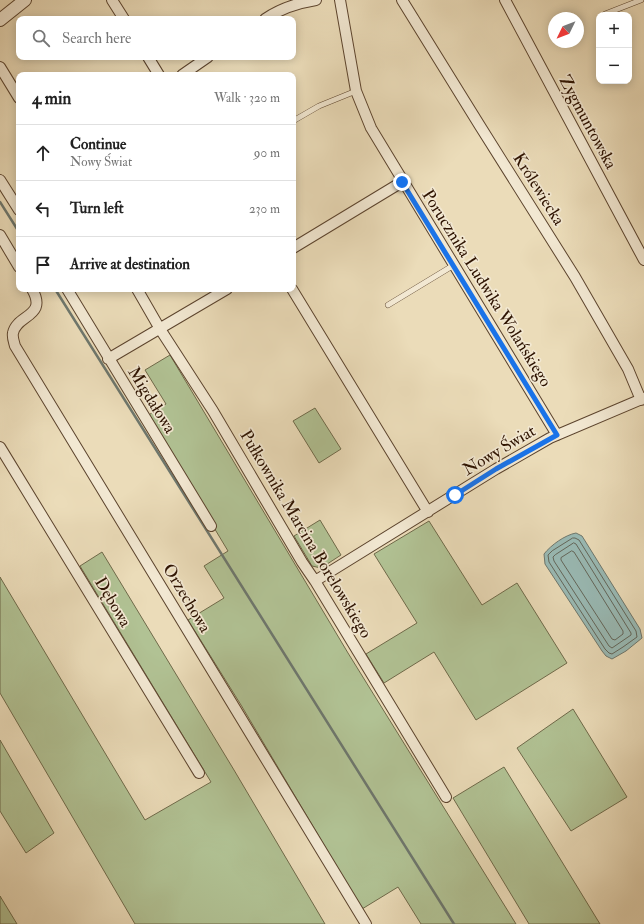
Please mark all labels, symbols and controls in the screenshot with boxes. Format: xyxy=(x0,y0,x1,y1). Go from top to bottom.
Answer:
north arrow xyxy=(548,12,584,48)
map controls xyxy=(596,12,632,84)
button: + xyxy=(596,12,632,48)
search box xyxy=(16,16,296,60)
icon: search xyxy=(30,27,52,49)
text: Search here xyxy=(62,29,131,48)
button: − xyxy=(596,48,632,84)
street label: Zygmuntowska xyxy=(554,71,622,174)
text: 4 min xyxy=(32,88,71,109)
text: Walk · 320 m xyxy=(214,90,280,106)
text: Continue xyxy=(70,135,126,154)
icon: ahead xyxy=(32,142,54,164)
text: 90 m xyxy=(254,145,280,161)
street label: Królewiecka xyxy=(508,149,570,230)
text: Nowy Świat xyxy=(70,154,132,170)
route end xyxy=(393,173,411,191)
street label: Porucznika Ludwika Wolańskiego xyxy=(417,185,557,391)
icon: left xyxy=(32,198,54,220)
text: Turn left xyxy=(70,199,124,218)
text: 230 m xyxy=(249,201,280,217)
icon: arrive xyxy=(32,254,54,276)
text: Arrive at destination xyxy=(70,255,190,274)
street label: Migdałowa xyxy=(123,363,181,438)
street label: Nowy Świat xyxy=(458,419,540,481)
street label: Pułkownika Marcina Borelowskiego xyxy=(235,426,377,642)
route start xyxy=(446,486,464,504)
street label: Orzechowa xyxy=(158,560,216,637)
street label: Dębowa xyxy=(90,573,137,632)

